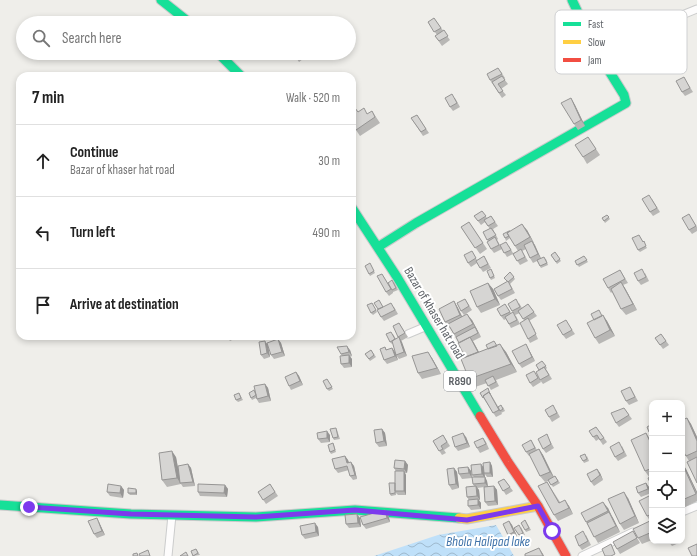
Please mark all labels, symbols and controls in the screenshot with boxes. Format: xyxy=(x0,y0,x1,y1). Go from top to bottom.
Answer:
legend xyxy=(555,10,687,74)
search box xyxy=(16,16,356,60)
text: Fast xyxy=(588,18,604,31)
icon: search xyxy=(30,27,52,49)
text: Search here xyxy=(62,29,122,48)
text: Slow xyxy=(588,36,605,49)
text: Jam xyxy=(587,54,602,67)
text: 7 min xyxy=(32,88,64,108)
text: Walk · 520 m xyxy=(286,90,340,106)
text: Continue xyxy=(70,143,119,162)
icon: ahead xyxy=(32,150,54,172)
text: 30 m xyxy=(318,153,340,169)
text: Bazar of khaser hat road xyxy=(70,162,175,178)
icon: left xyxy=(32,222,54,244)
text: Turn left xyxy=(70,223,115,242)
text: 490 m xyxy=(313,225,340,241)
street label: Bazar of khaser hat road xyxy=(400,264,468,362)
icon: arrive xyxy=(32,294,54,316)
text: Arrive at destination xyxy=(70,295,179,314)
road number: R890 xyxy=(444,371,476,391)
map controls xyxy=(649,400,685,544)
button: + xyxy=(649,400,685,436)
button: − xyxy=(649,436,685,472)
button: locate xyxy=(649,472,685,508)
route end xyxy=(20,498,38,516)
button: layers xyxy=(649,508,685,544)
route start xyxy=(543,522,561,540)
water label: Bhola Halipad lake xyxy=(446,533,531,550)

